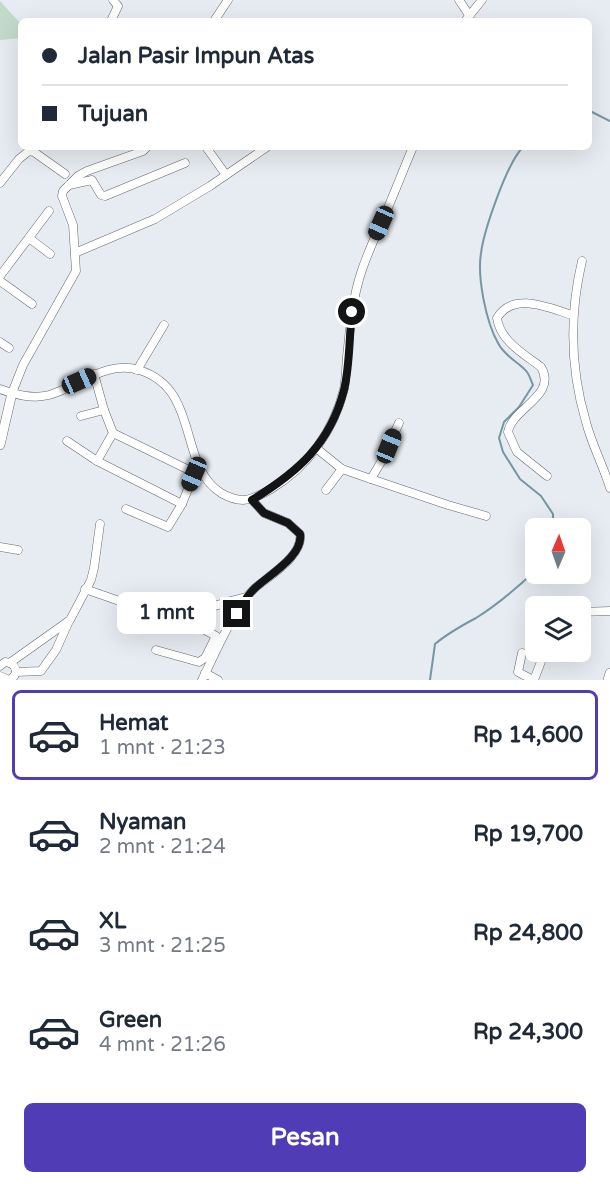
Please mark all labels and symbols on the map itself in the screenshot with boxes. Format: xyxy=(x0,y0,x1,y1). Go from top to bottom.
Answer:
car xyxy=(365,203,397,243)
route start xyxy=(338,298,365,325)
car xyxy=(59,365,99,397)
car xyxy=(374,426,404,466)
car xyxy=(179,454,209,494)
north arrow xyxy=(525,518,591,584)
callout: 1 mnt xyxy=(117,593,216,635)
route end xyxy=(223,600,250,627)

